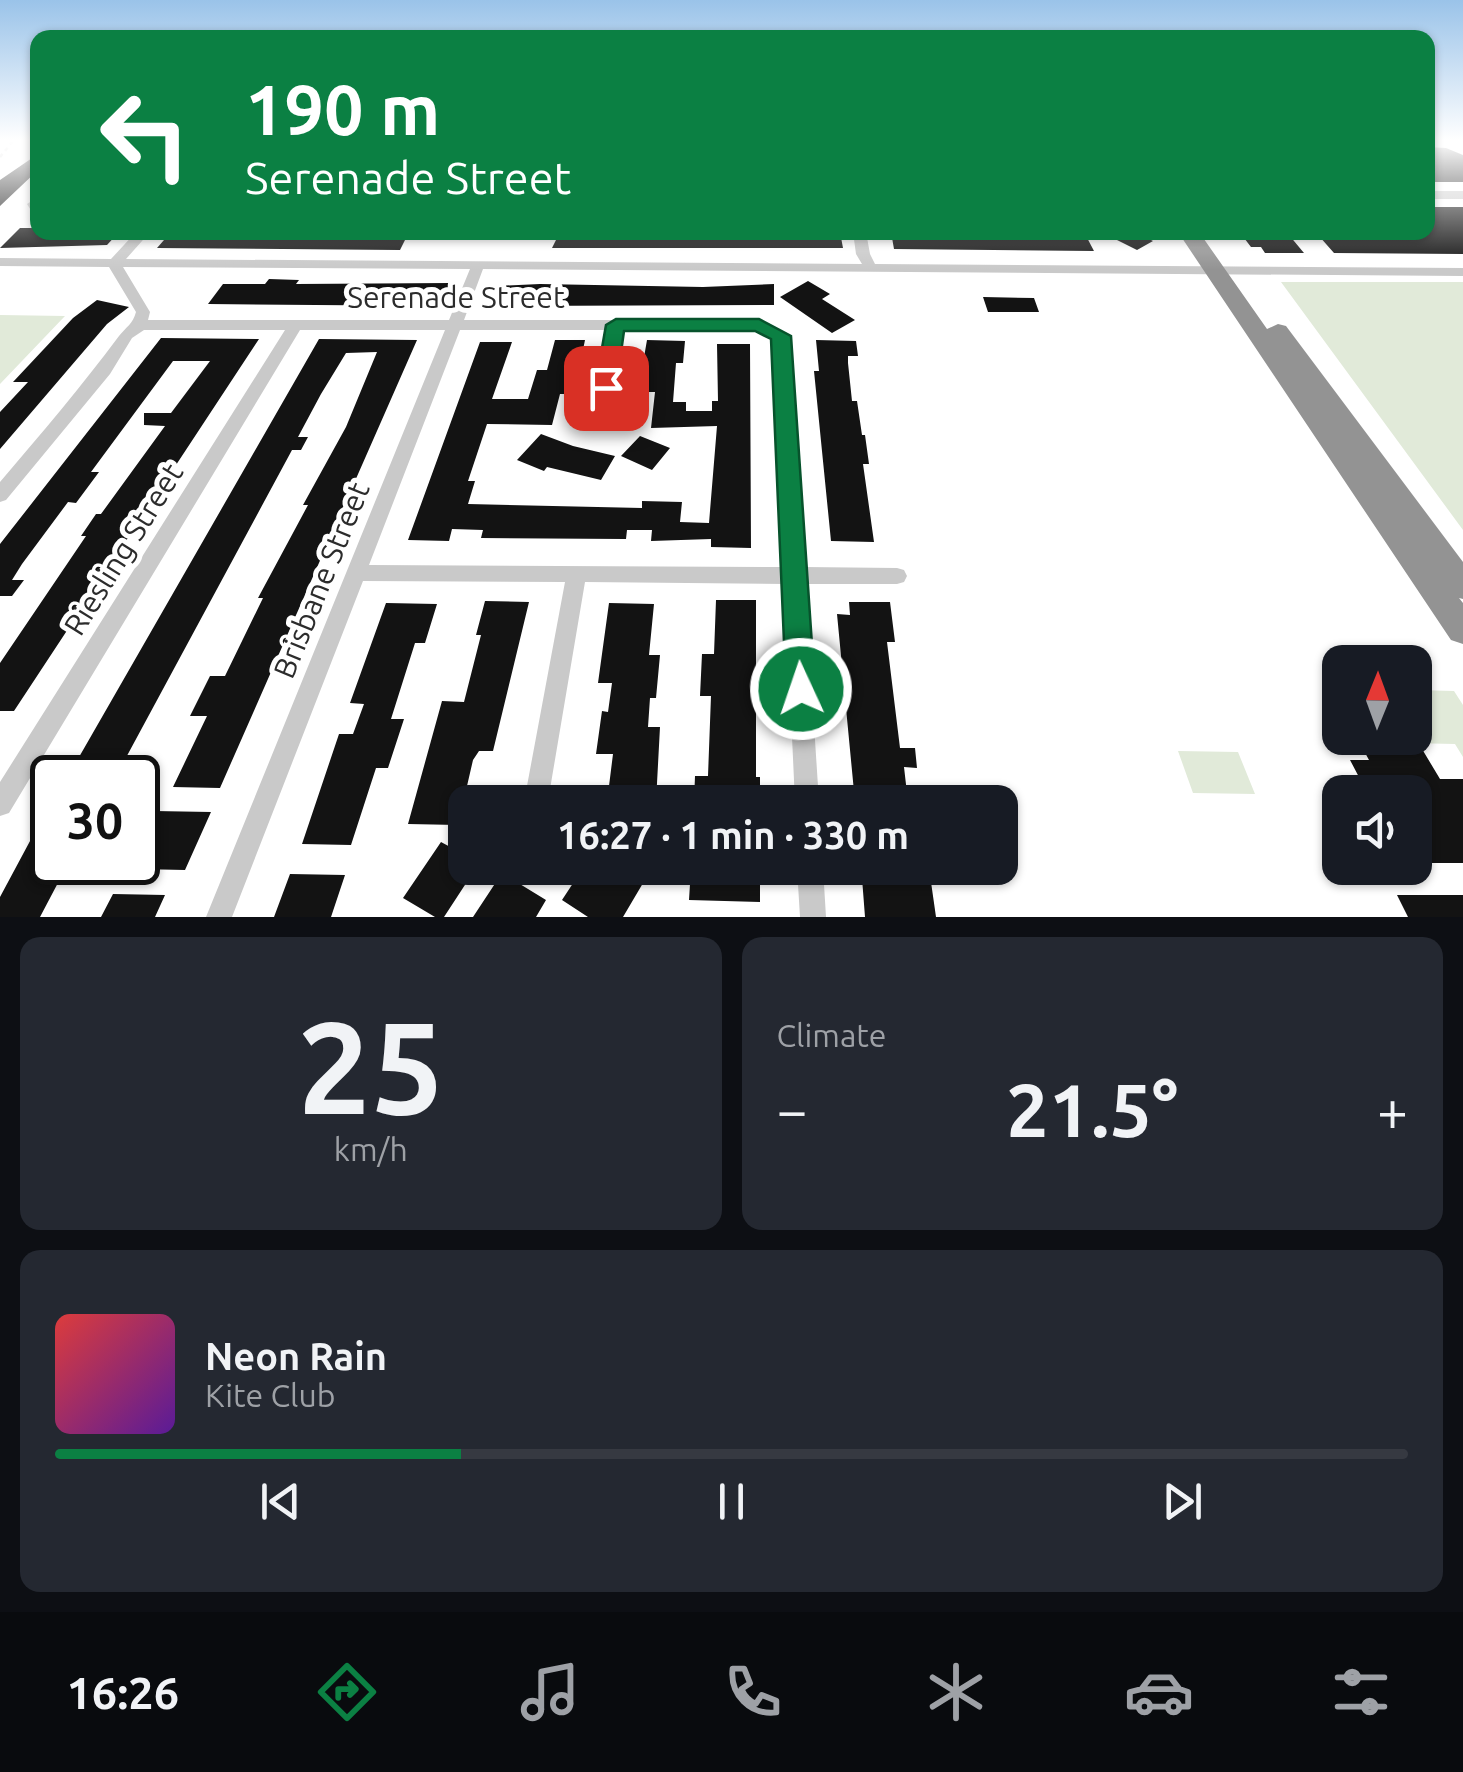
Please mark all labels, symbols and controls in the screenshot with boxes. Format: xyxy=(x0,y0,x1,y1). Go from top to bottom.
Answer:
icon: left xyxy=(80,70,210,200)
text: 190 m xyxy=(245,70,440,148)
text: Serenade Street xyxy=(245,152,571,203)
street label: Serenade Street xyxy=(347,280,565,314)
pin xyxy=(564,346,649,431)
icon: arrive xyxy=(579,361,634,416)
street label: Riesling Street xyxy=(57,457,189,641)
street label: Brisbane Street xyxy=(266,477,376,683)
position arrow xyxy=(749,637,853,741)
north arrow xyxy=(1322,645,1432,755)
map controls xyxy=(1322,645,1432,885)
speed limit sign: 30 xyxy=(30,755,160,885)
button: sound xyxy=(1322,775,1432,885)
text: 16:27 · 1 min · 330 m xyxy=(557,814,909,856)
text: 25 xyxy=(297,993,444,1139)
text: Climate xyxy=(777,1017,887,1053)
text: 21.5° xyxy=(1006,1067,1178,1151)
text: − xyxy=(777,1079,808,1140)
text: + xyxy=(1377,1079,1408,1140)
text: km/h xyxy=(334,1131,408,1167)
text: Neon Rain xyxy=(205,1335,387,1377)
text: Kite Club xyxy=(205,1377,335,1413)
icon: previous xyxy=(253,1474,308,1529)
icon: pause xyxy=(704,1474,759,1529)
icon: next xyxy=(1155,1474,1210,1529)
icon: directions xyxy=(312,1657,382,1727)
icon: music xyxy=(515,1657,585,1727)
icon: phone xyxy=(718,1657,788,1727)
icon: climate xyxy=(921,1657,991,1727)
icon: car xyxy=(1124,1657,1194,1727)
icon: filters xyxy=(1326,1657,1396,1727)
text: 16:26 xyxy=(66,1667,179,1718)

